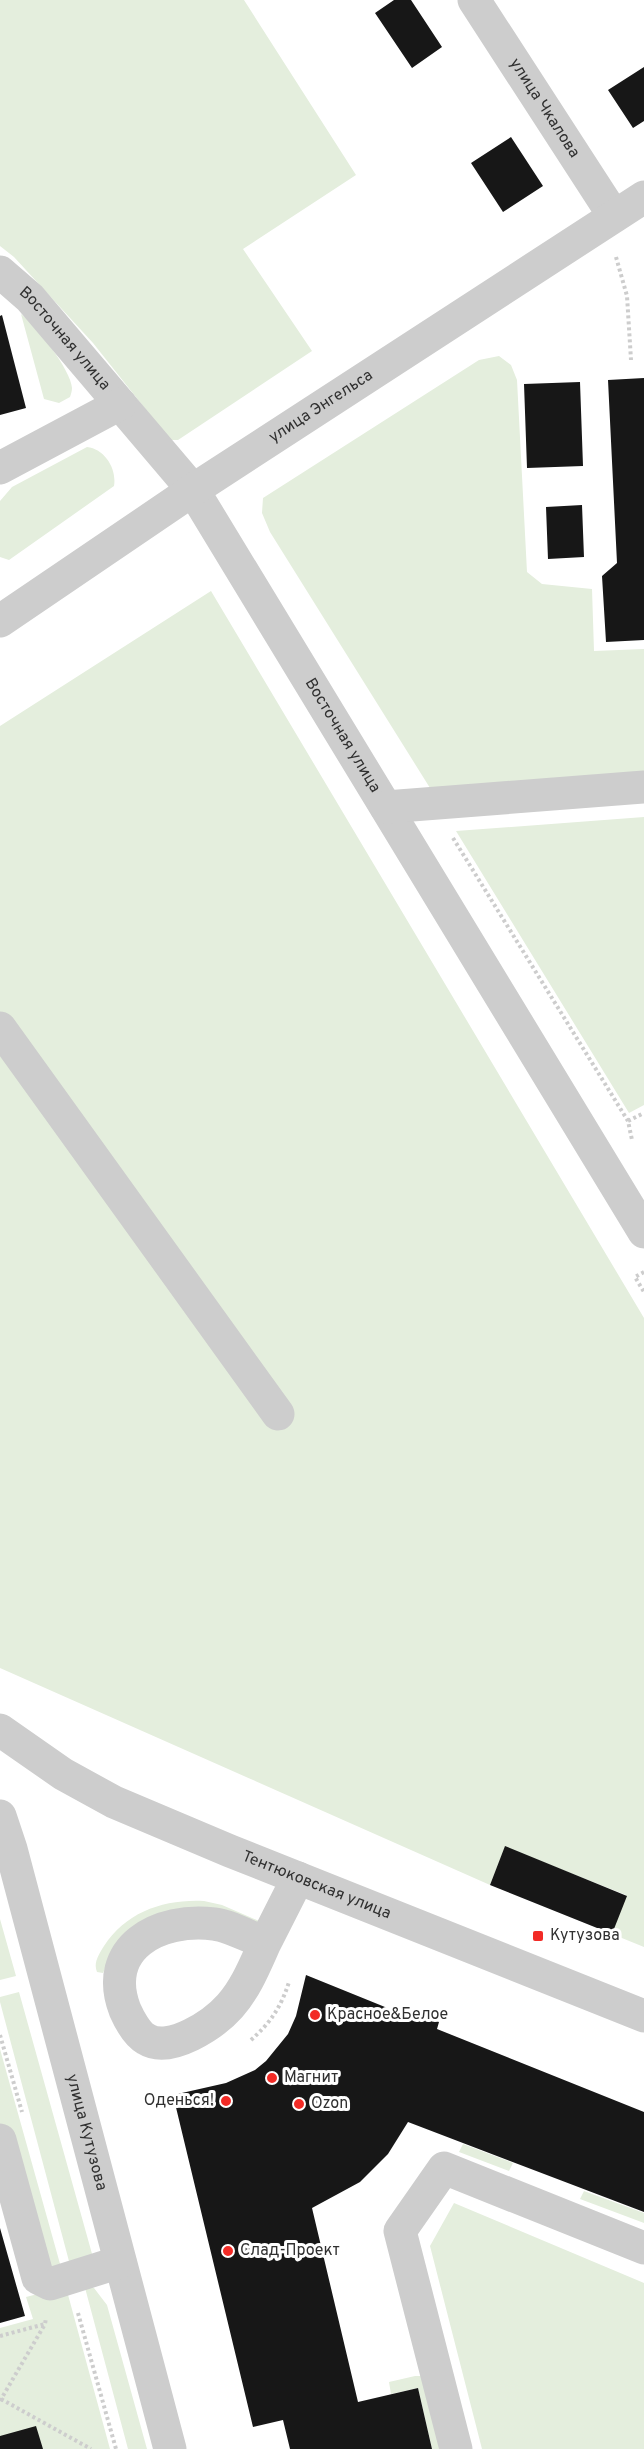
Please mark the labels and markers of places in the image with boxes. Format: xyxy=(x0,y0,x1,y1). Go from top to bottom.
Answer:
place label: Кутузова xyxy=(550,1926,620,1946)
marker: Кутузова xyxy=(531,1929,545,1943)
place label: Красное&Белое xyxy=(327,2005,448,2025)
marker: Красное&Белое xyxy=(308,2008,322,2022)
place label: Магнит xyxy=(284,2068,338,2088)
marker: Магнит xyxy=(265,2071,279,2085)
place label: Оденься! xyxy=(144,2091,214,2111)
marker: Оденься! xyxy=(219,2094,233,2108)
place label: Ozon xyxy=(311,2094,348,2114)
marker: Ozon xyxy=(292,2097,306,2111)
place label: Слад-Проект xyxy=(240,2241,340,2261)
marker: Слад-Проект xyxy=(221,2244,235,2258)

